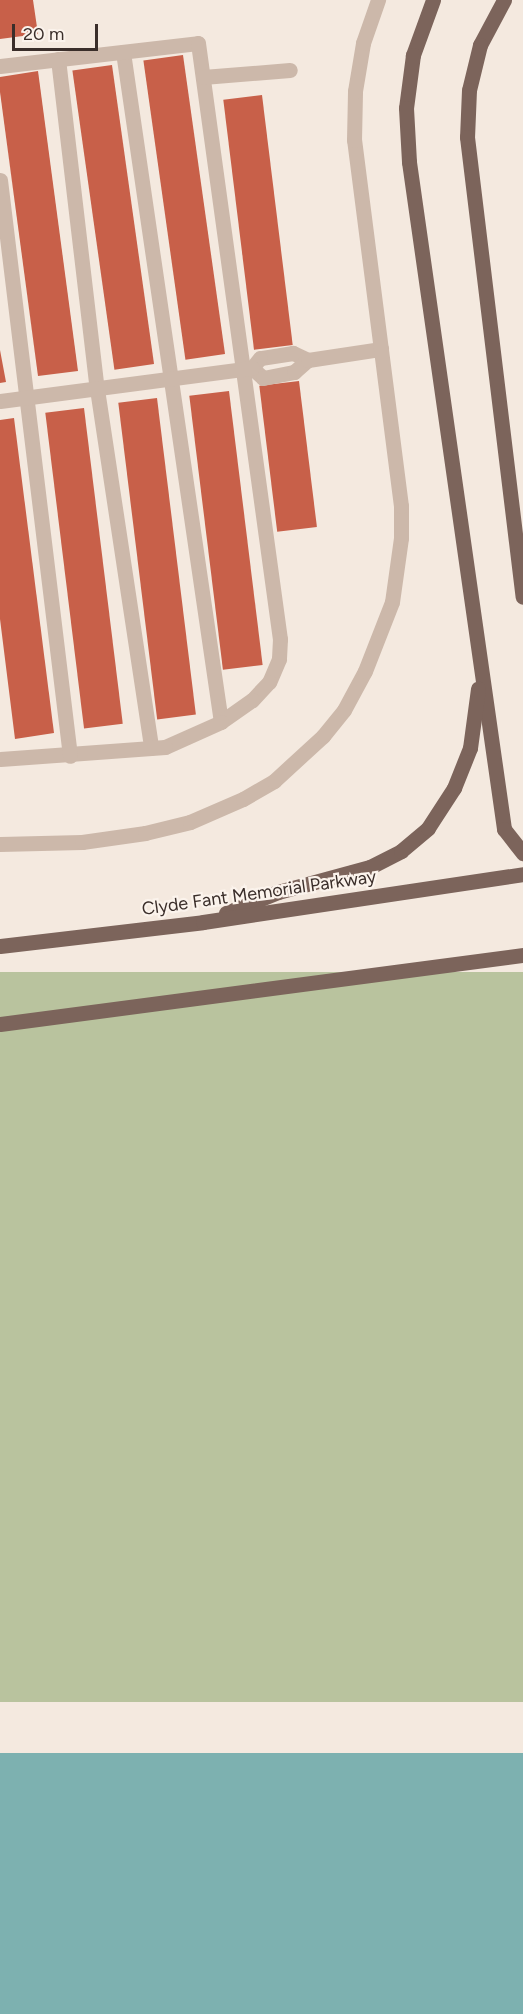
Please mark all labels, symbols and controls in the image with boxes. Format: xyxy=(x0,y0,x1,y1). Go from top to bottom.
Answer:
scale bar xyxy=(15,12,100,50)
text: 20 m xyxy=(23,23,64,45)
street label: Clyde Fant Memorial Parkway xyxy=(140,866,378,920)

